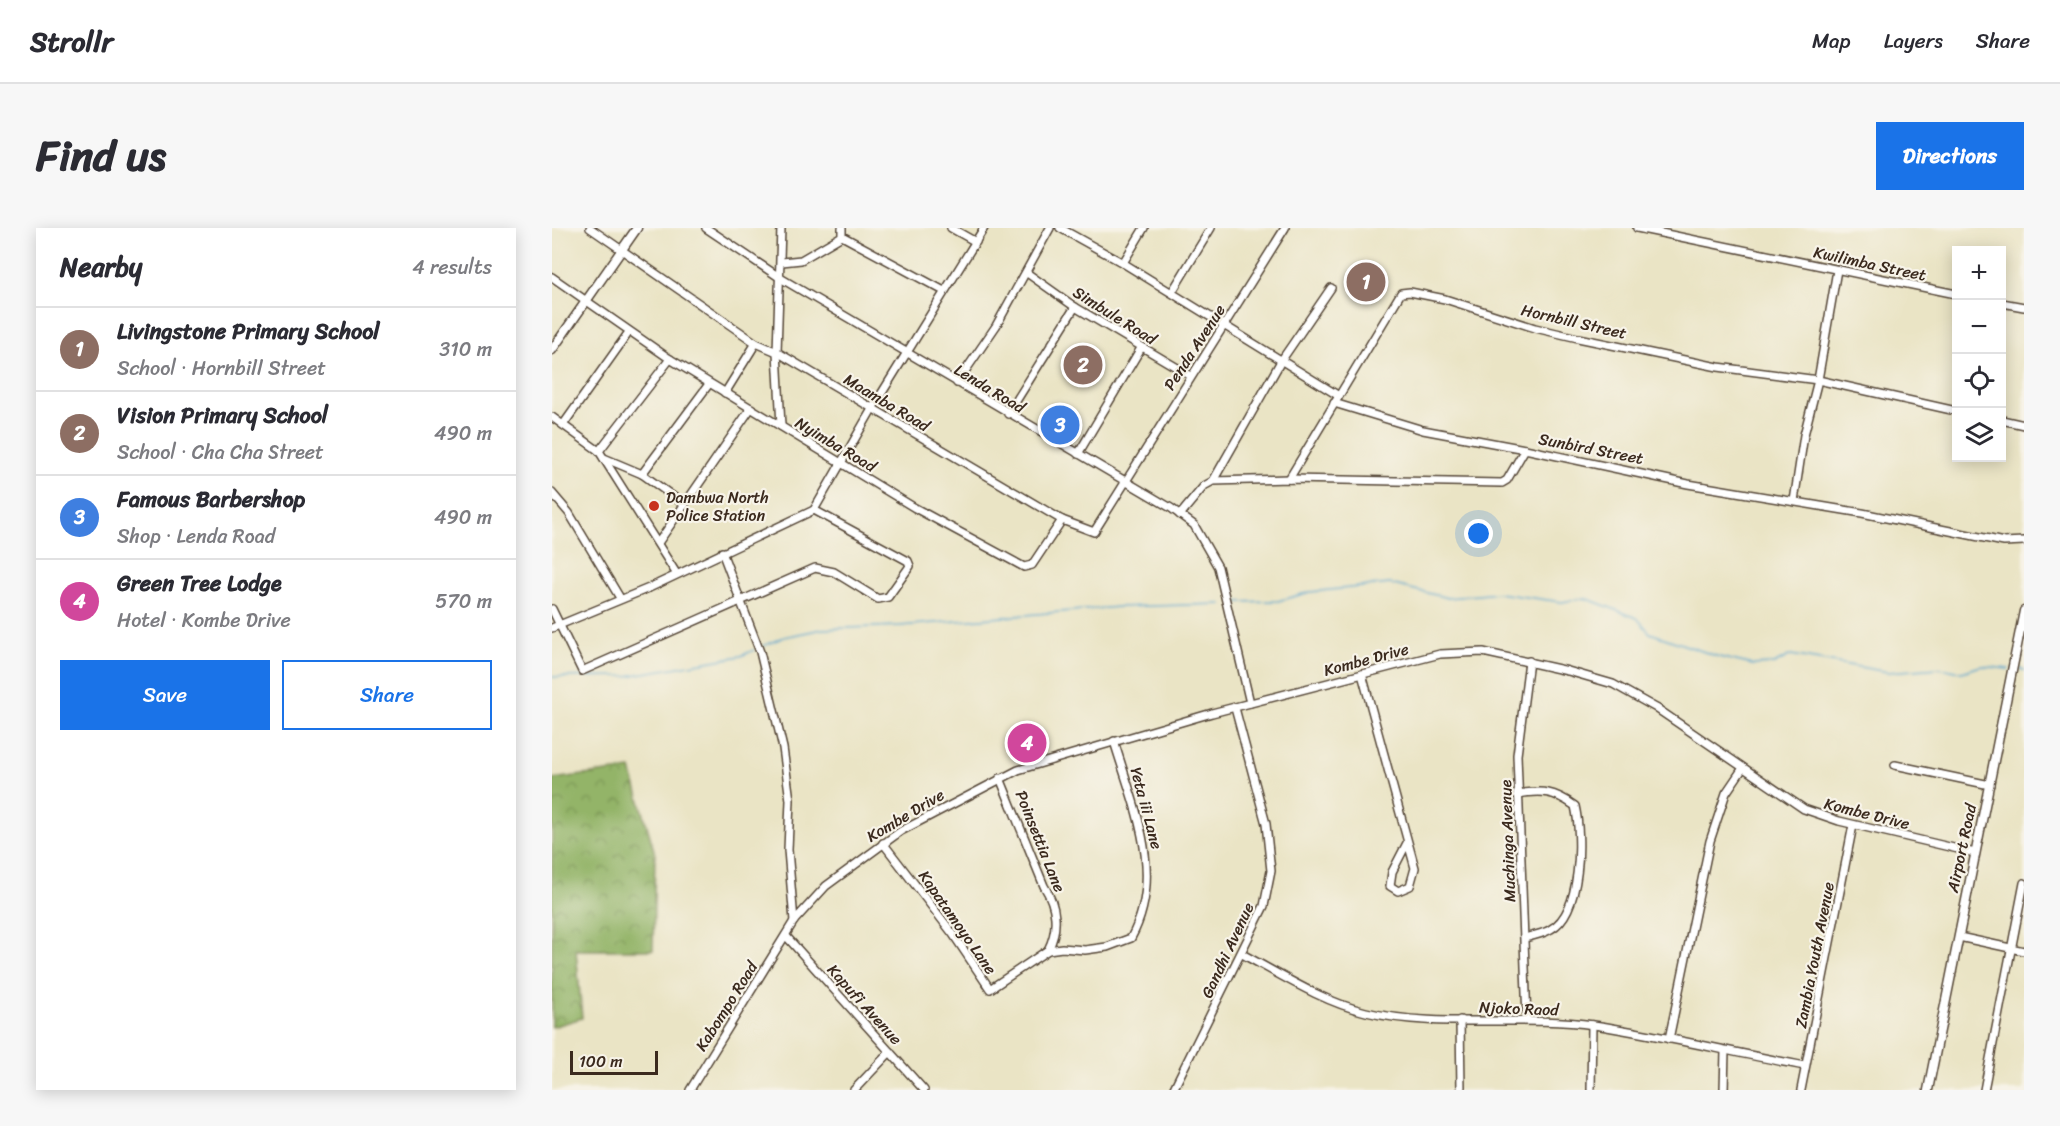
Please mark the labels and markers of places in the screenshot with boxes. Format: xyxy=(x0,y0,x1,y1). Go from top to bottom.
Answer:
pin: 1 xyxy=(1346,260,1386,304)
pin: 2 xyxy=(1064,342,1102,388)
pin: 3 xyxy=(1040,402,1080,448)
place label: Dambwa North Police Station xyxy=(666,483,769,530)
marker: Dambwa North Police Station xyxy=(647,499,661,513)
pin: 4 xyxy=(1008,720,1046,766)

